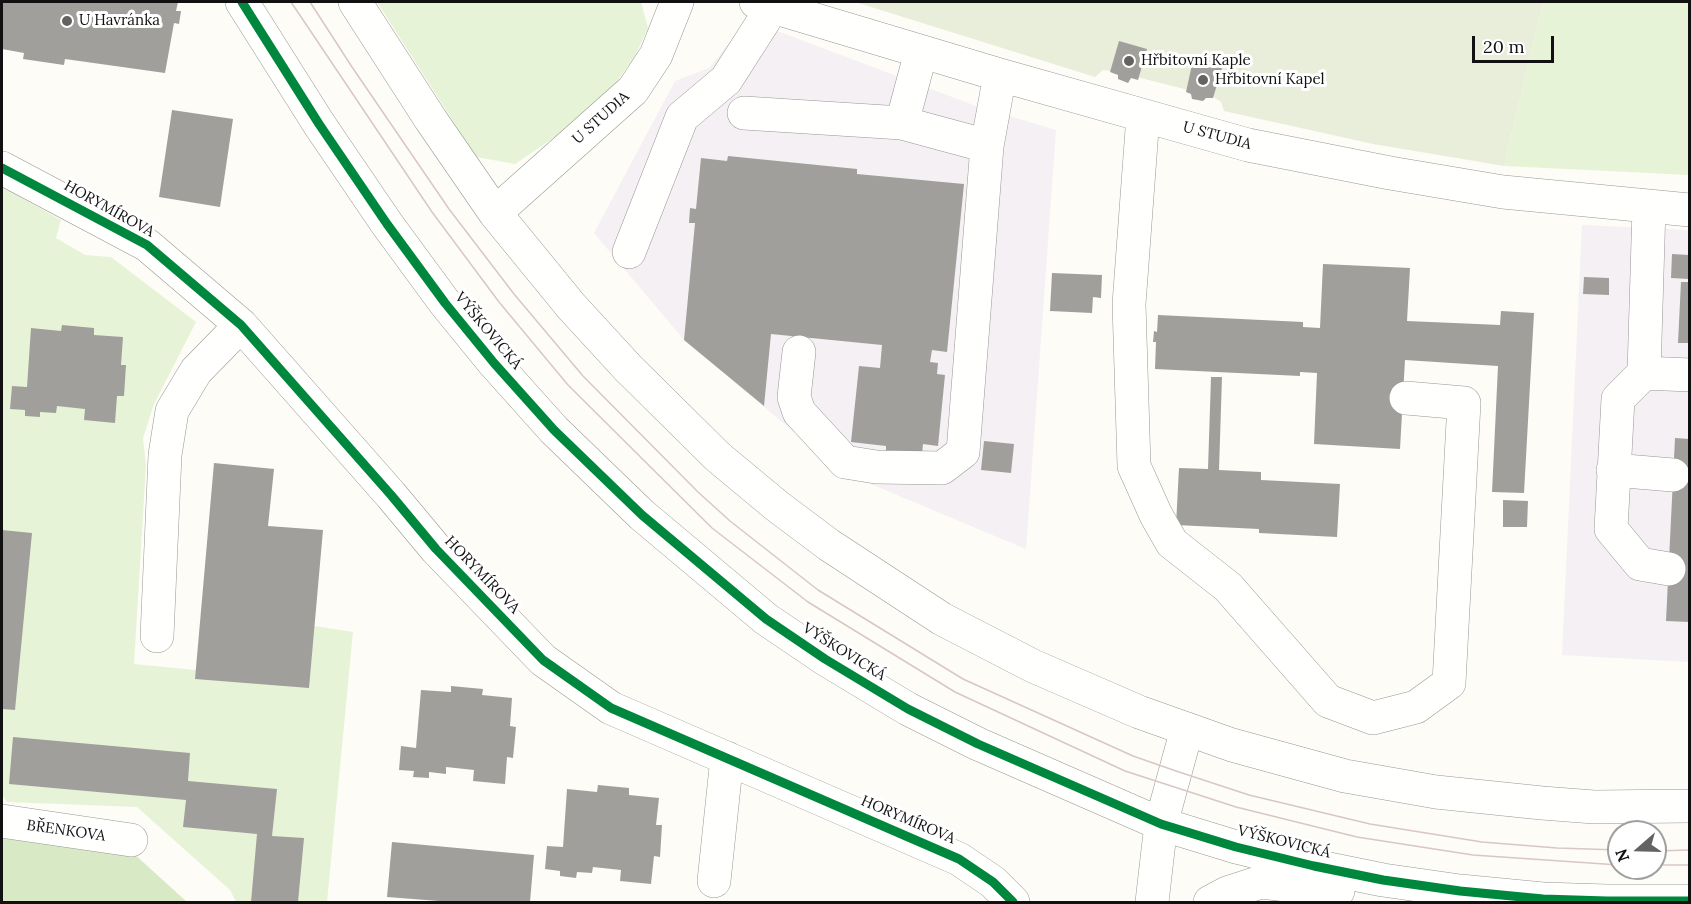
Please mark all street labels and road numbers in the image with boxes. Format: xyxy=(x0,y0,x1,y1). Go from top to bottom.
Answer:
street label: U STUDIA xyxy=(569,88,633,148)
street label: U STUDIA xyxy=(1181,118,1253,154)
street label: HORYMÍROVA xyxy=(61,177,157,241)
street label: VÝŠKOVICKÁ xyxy=(451,289,525,373)
street label: HORYMÍROVA xyxy=(441,533,523,617)
street label: VÝŠKOVICKÁ xyxy=(799,619,889,685)
street label: HORYMÍROVA xyxy=(858,792,958,848)
street label: BŘENKOVA xyxy=(25,817,107,845)
street label: VÝŠKOVICKÁ xyxy=(1236,822,1332,862)

